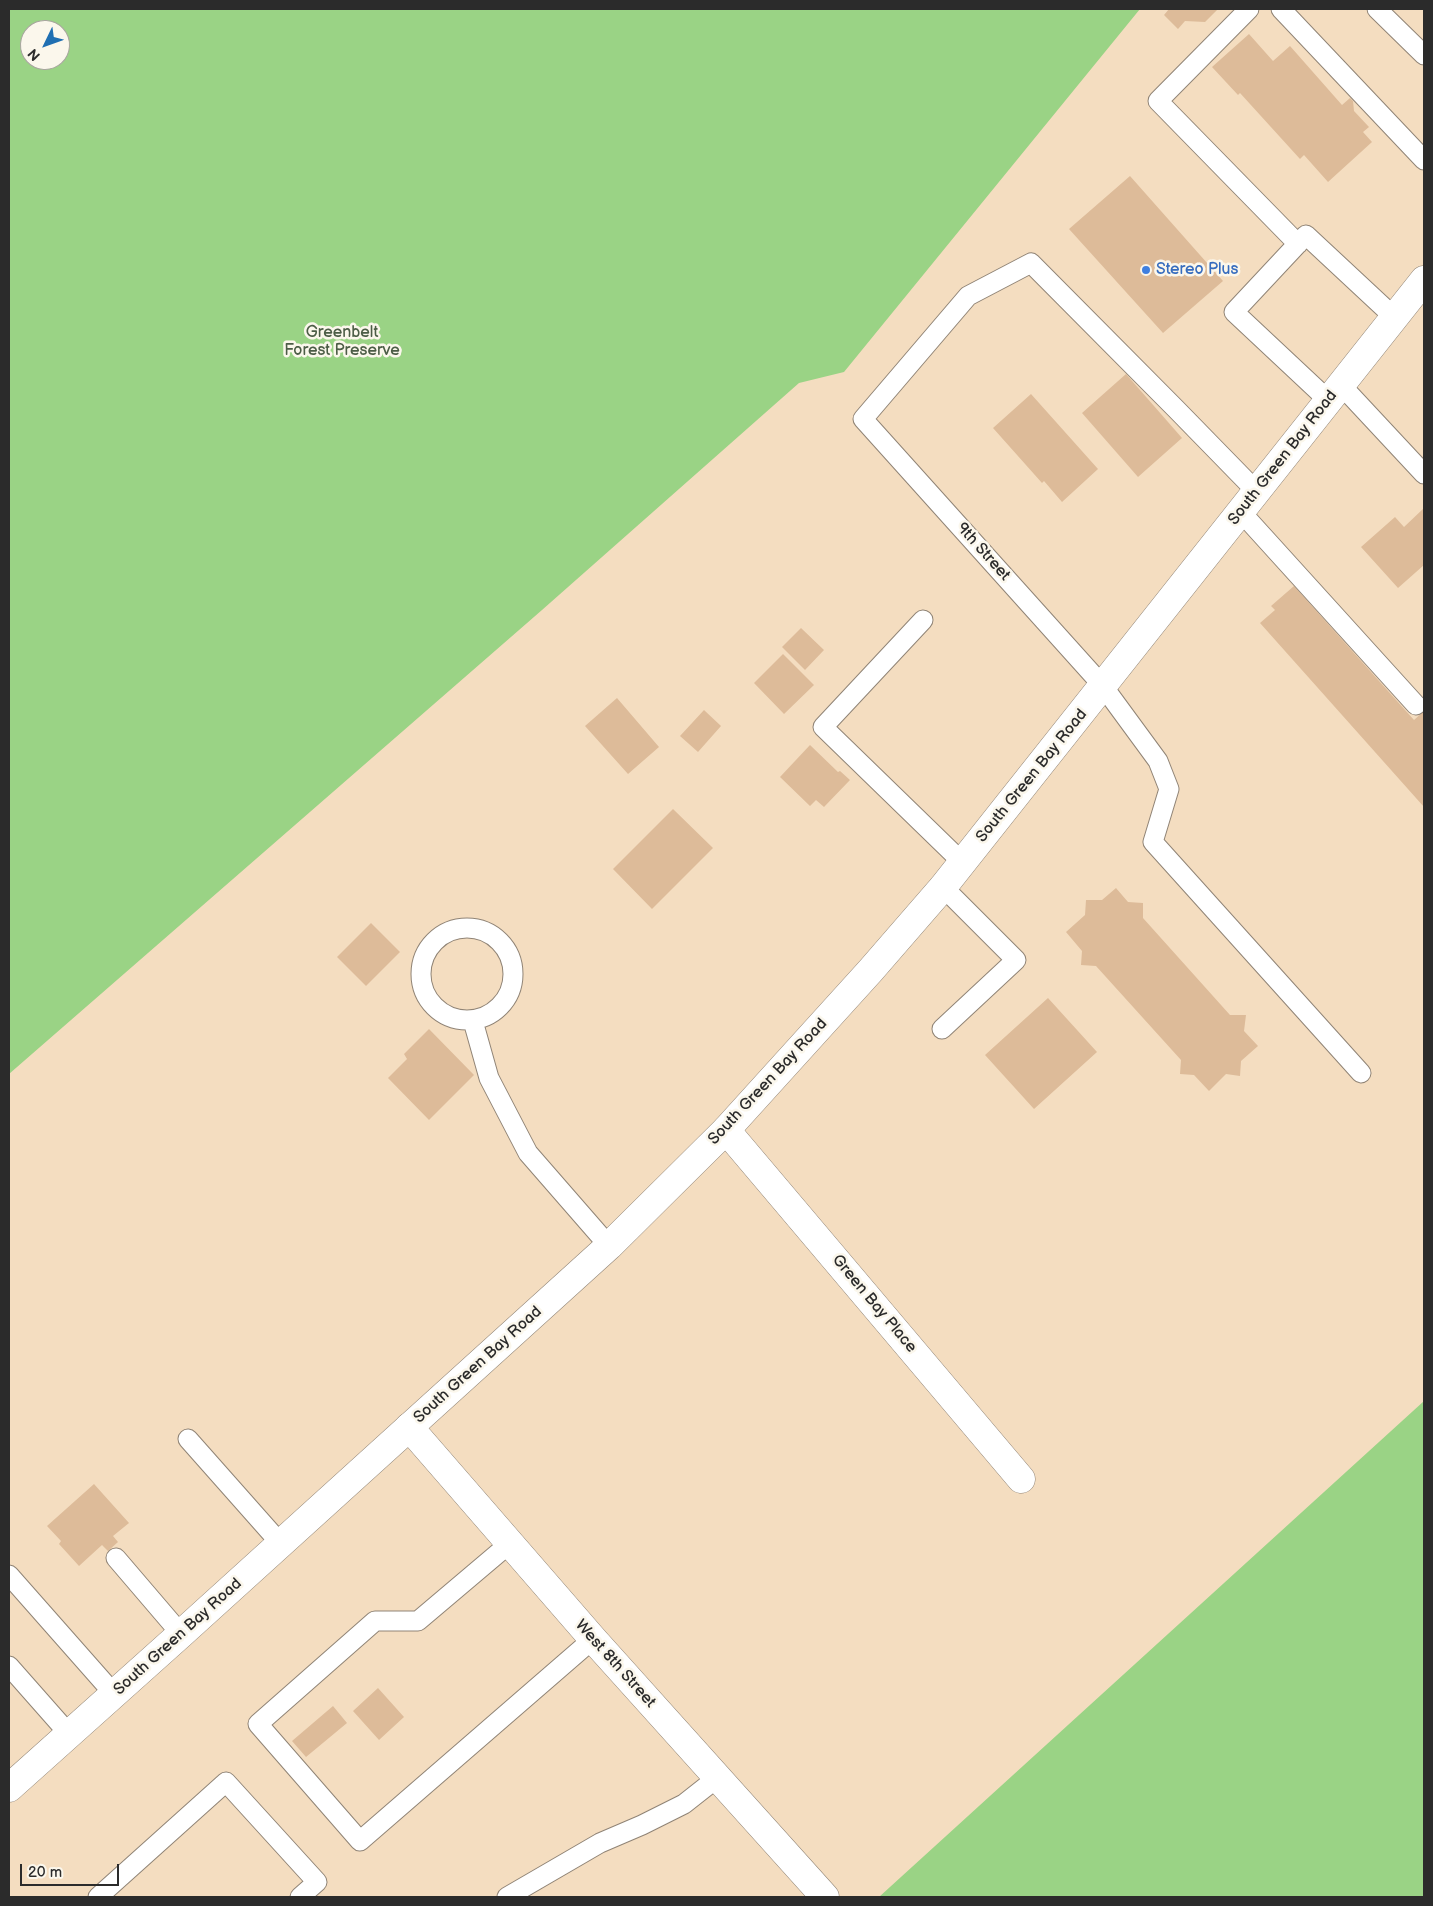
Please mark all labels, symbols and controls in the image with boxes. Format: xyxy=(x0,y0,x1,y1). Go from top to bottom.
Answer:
north arrow xyxy=(20,20,70,70)
text: N xyxy=(24,45,44,64)
place label: Stereo Plus xyxy=(1156,260,1238,280)
marker: Stereo Plus xyxy=(1140,264,1152,276)
park label: Greenbelt Forest Preserve xyxy=(284,323,400,361)
street label: South Green Bay Road xyxy=(1224,387,1342,529)
street label: 9th Street xyxy=(952,519,1014,585)
street label: South Green Bay Road xyxy=(972,706,1092,846)
street label: South Green Bay Road xyxy=(704,1015,832,1149)
street label: Green Bay Place xyxy=(827,1251,921,1357)
street label: South Green Bay Road xyxy=(410,1302,546,1428)
street label: South Green Bay Road xyxy=(110,1574,246,1700)
street label: West 8th Street xyxy=(571,1616,659,1712)
scale bar xyxy=(22,1854,121,1886)
text: 20 m xyxy=(28,1863,62,1882)

